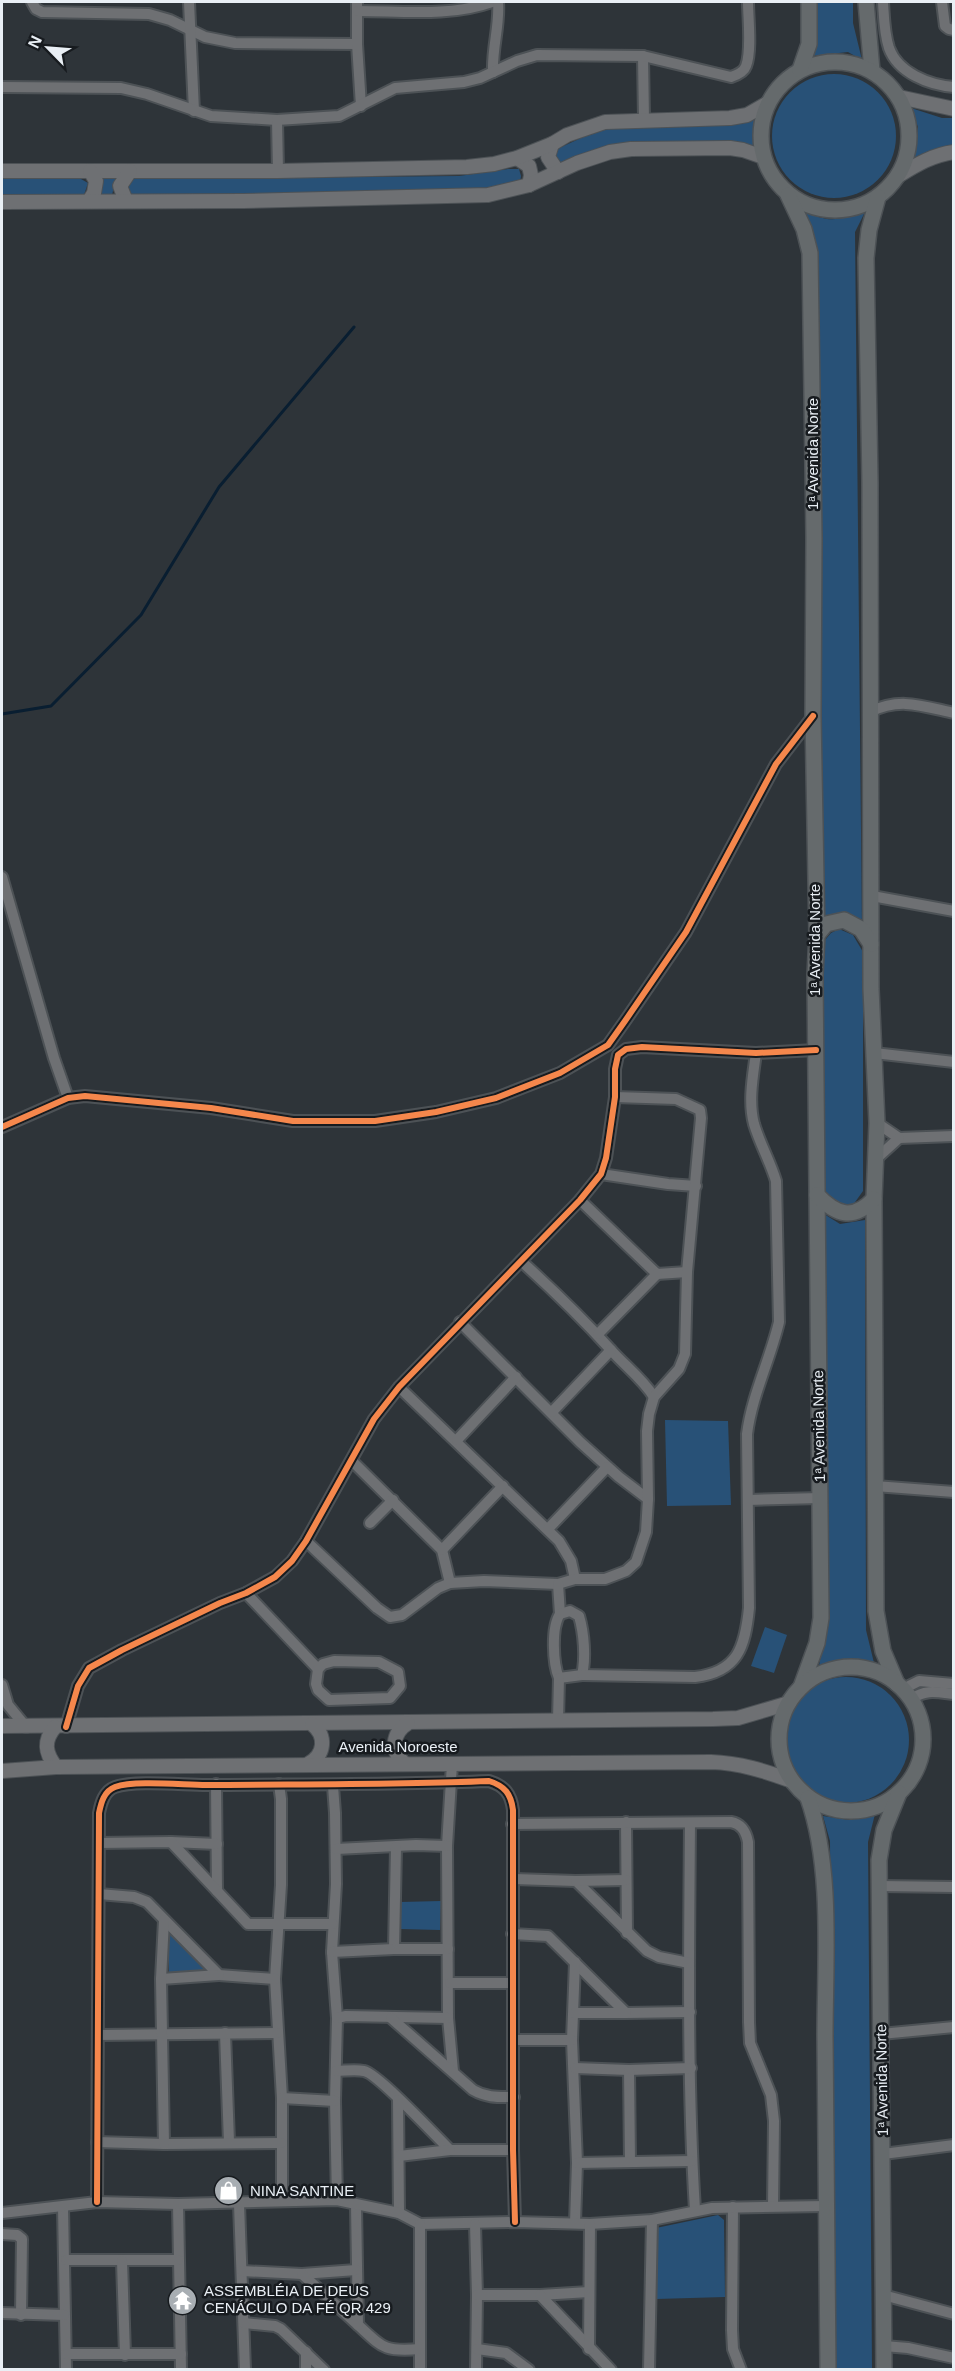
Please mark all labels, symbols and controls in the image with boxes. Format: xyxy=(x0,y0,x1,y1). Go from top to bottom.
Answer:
north arrow xyxy=(18,18,78,78)
text: N xyxy=(25,33,45,51)
street label: 1ᵃ Avenida Norte xyxy=(804,398,821,510)
street label: 1ᵃ Avenida Norte xyxy=(806,884,823,996)
street label: 1ᵃ Avenida Norte xyxy=(809,1370,828,1482)
street label: Avenida Noroeste xyxy=(339,1738,457,1755)
street label: 1ᵃ Avenida Norte xyxy=(872,2024,891,2136)
shop icon: NINA SANTINE xyxy=(213,2175,245,2207)
place label: NINA SANTINE xyxy=(250,2182,354,2199)
place label: ASSEMBLÉIA DE DEUS CENÁCULO DA FÉ QR 429 xyxy=(204,2282,391,2316)
temple icon: ASSEMBLÉIA DE DEUS CENÁCULO DA FÉ QR 429 xyxy=(167,2284,199,2316)

